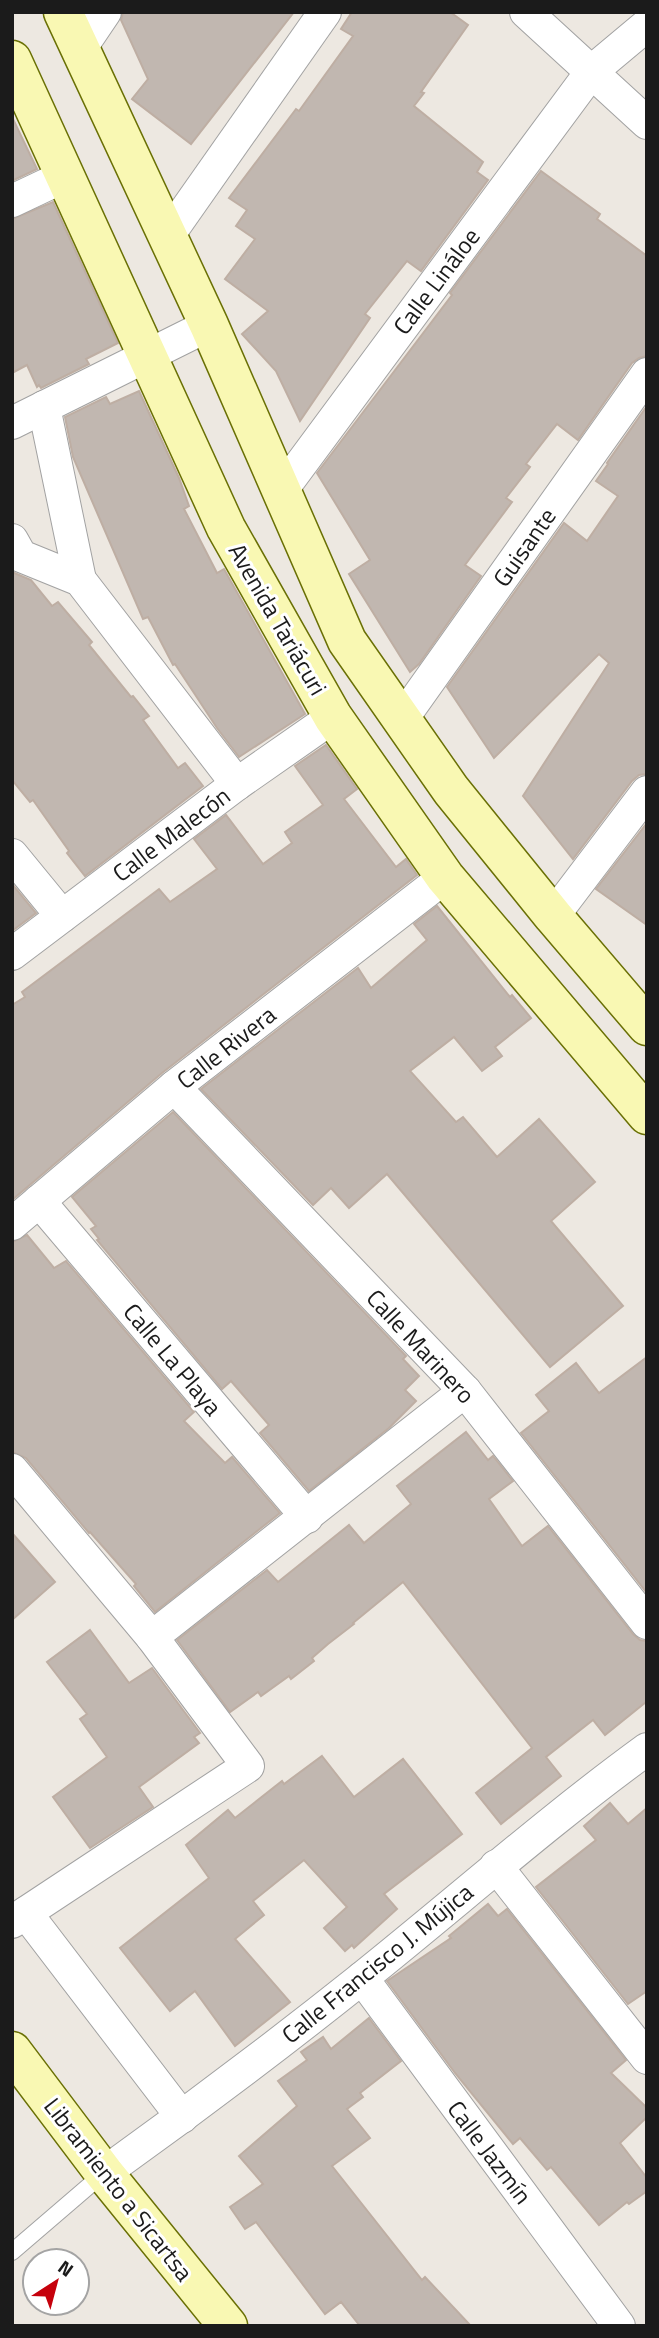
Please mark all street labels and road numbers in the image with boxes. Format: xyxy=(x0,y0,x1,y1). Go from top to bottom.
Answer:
street label: Calle Lináloe xyxy=(384,220,488,342)
street label: Guisante xyxy=(484,500,564,594)
street label: Avenida Tariácuri xyxy=(220,536,336,702)
street label: Calle Malecón xyxy=(105,778,237,890)
street label: Calle Rivera xyxy=(169,997,283,1097)
street label: Calle Marinero xyxy=(358,1281,484,1411)
street label: Calle La Playa xyxy=(115,1295,231,1423)
street label: Calle Francisco J. Mújica xyxy=(273,1874,481,2052)
street label: Libramiento a Sicartsa xyxy=(36,2090,202,2288)
street label: Calle Jazmín xyxy=(439,2093,541,2211)

